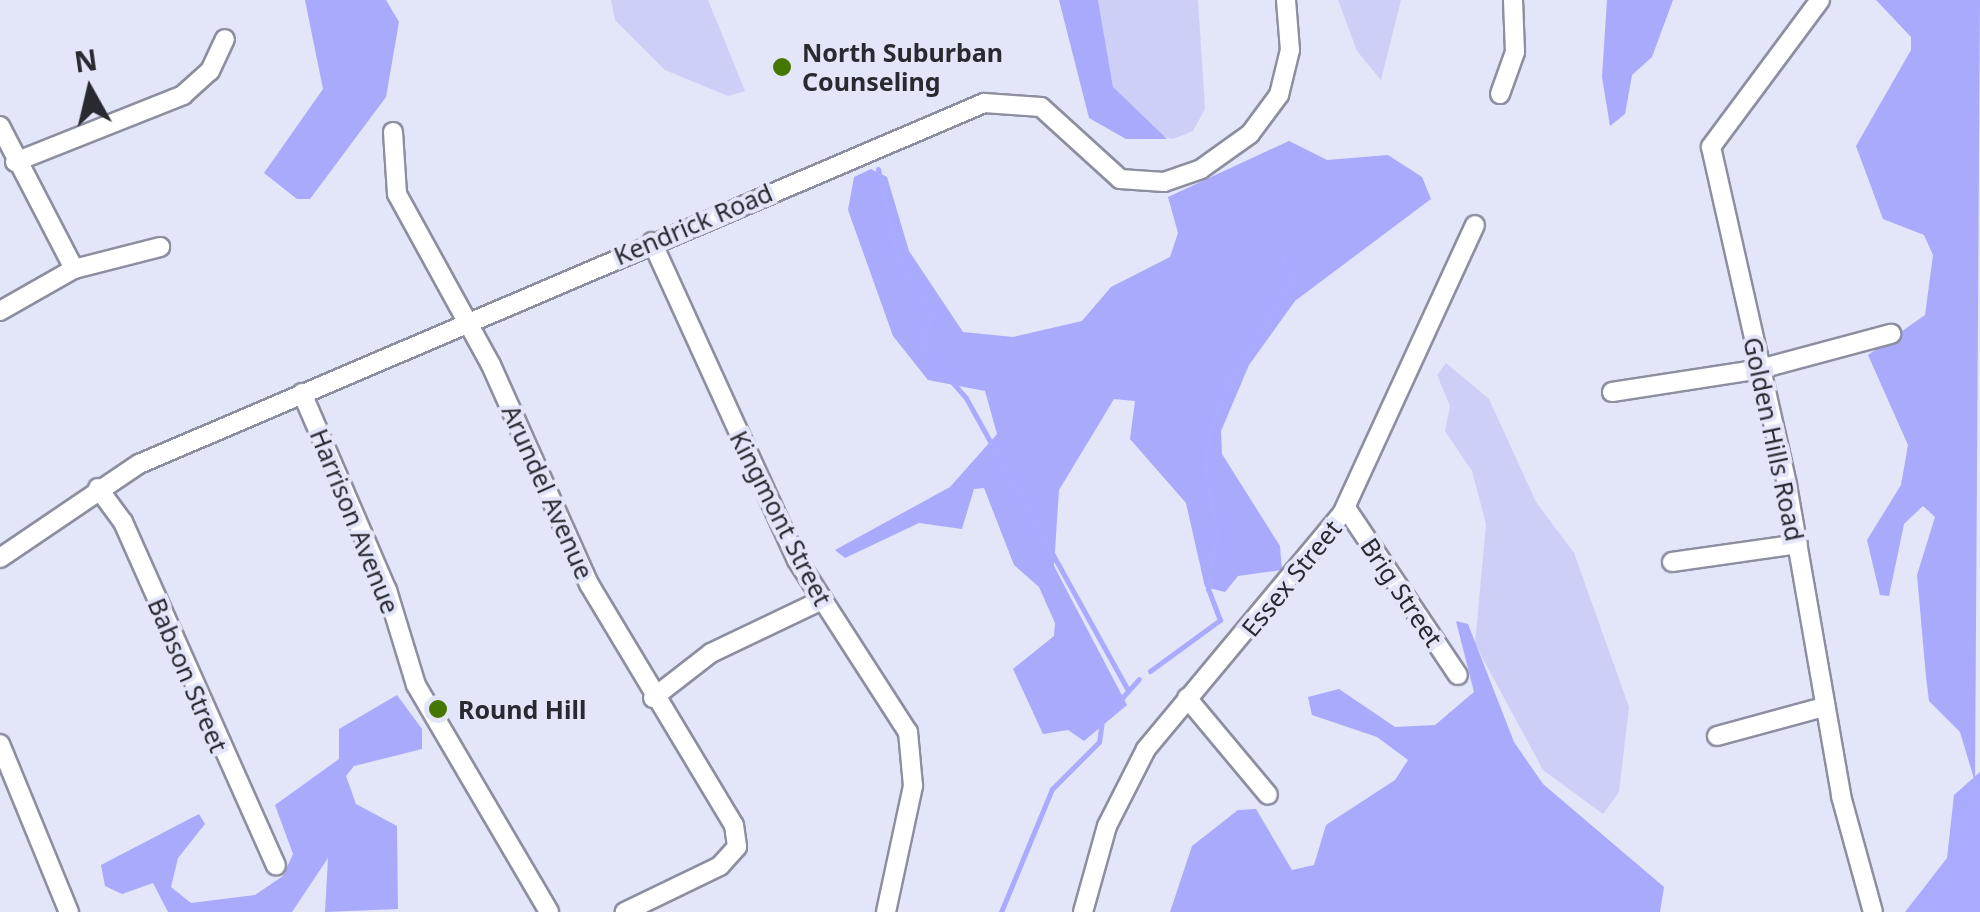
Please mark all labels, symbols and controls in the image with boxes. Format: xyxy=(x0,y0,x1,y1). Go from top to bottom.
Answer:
place label: North Suburban Counseling xyxy=(802,38,1003,97)
north arrow xyxy=(40,40,140,140)
text: N xyxy=(72,40,100,81)
marker: North Suburban Counseling xyxy=(771,56,793,78)
street label: Kendrick Road xyxy=(609,177,777,271)
street label: Golden Hills Road xyxy=(1738,334,1810,544)
street label: Arundel Avenue xyxy=(496,400,600,584)
street label: Harrison Avenue xyxy=(304,424,406,618)
street label: Kingmont Street xyxy=(724,426,838,610)
street label: Essex Street xyxy=(1235,514,1347,642)
street label: Brig Street xyxy=(1355,532,1449,652)
street label: Babson Street xyxy=(142,593,234,757)
place label: Round Hill xyxy=(458,694,586,724)
marker: Round Hill xyxy=(427,698,449,720)

